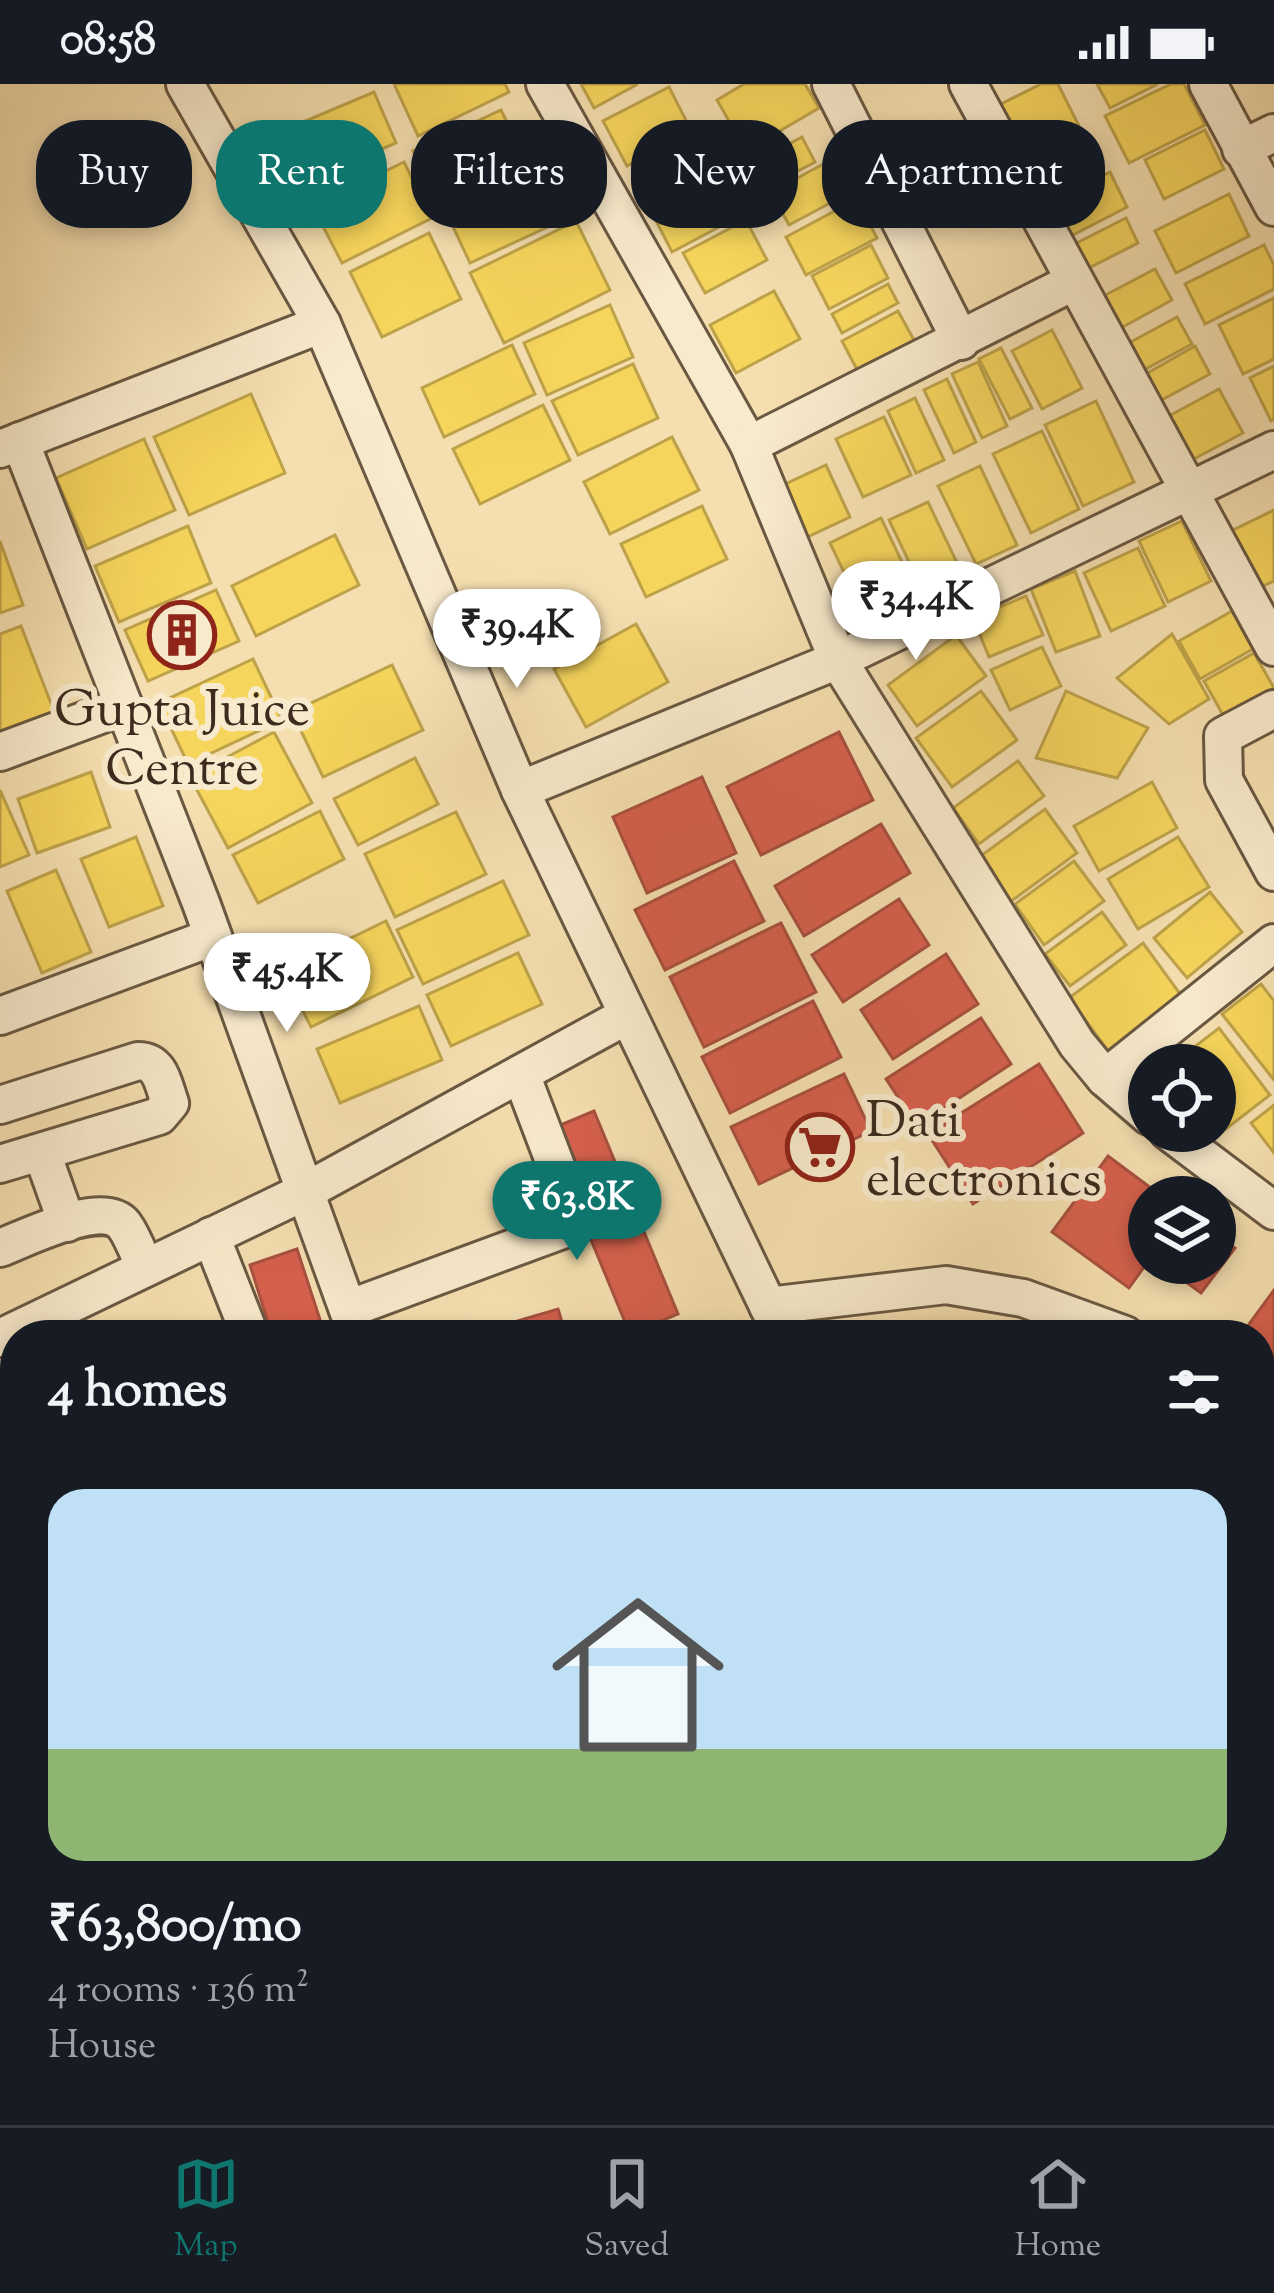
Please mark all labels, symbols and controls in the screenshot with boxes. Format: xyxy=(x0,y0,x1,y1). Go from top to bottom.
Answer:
text: 08:58 xyxy=(60,10,156,75)
chip: Buy xyxy=(36,120,192,228)
chip: Rent xyxy=(216,120,387,228)
chip: Filters xyxy=(411,120,607,228)
chip: New xyxy=(631,120,798,228)
chip: Apartment xyxy=(822,120,1105,228)
pin: ₹34.4K xyxy=(818,561,1014,663)
text: ₹34.4K xyxy=(858,572,974,628)
pin: ₹39.4K xyxy=(419,589,615,691)
building icon: Gupta Juice Centre xyxy=(147,600,217,670)
text: ₹39.4K xyxy=(460,600,574,656)
place label: Gupta Juice Centre xyxy=(54,676,310,808)
pin: ₹45.4K xyxy=(189,933,385,1035)
text: ₹45.4K xyxy=(230,944,344,1000)
map controls xyxy=(1128,1044,1236,1284)
button: locate xyxy=(1128,1044,1236,1152)
place label: Dati electronics xyxy=(866,1087,1102,1219)
supermarket icon: Dati electronics xyxy=(785,1112,855,1182)
pin: ₹63.8K xyxy=(479,1161,675,1263)
text: ₹63.8K xyxy=(519,1172,635,1228)
button: layers xyxy=(1128,1176,1236,1284)
text: 4 homes xyxy=(48,1356,227,1429)
icon: filters xyxy=(1161,1359,1227,1425)
icon: home xyxy=(530,1567,746,1783)
text: ₹63,800/mo xyxy=(48,1891,302,1964)
text: 4 rooms · 136 m² xyxy=(48,1964,309,2020)
text: House xyxy=(48,2020,156,2076)
tab: Map xyxy=(173,2151,239,2271)
tab: Saved xyxy=(584,2151,669,2271)
tab: Home xyxy=(1015,2151,1101,2271)

